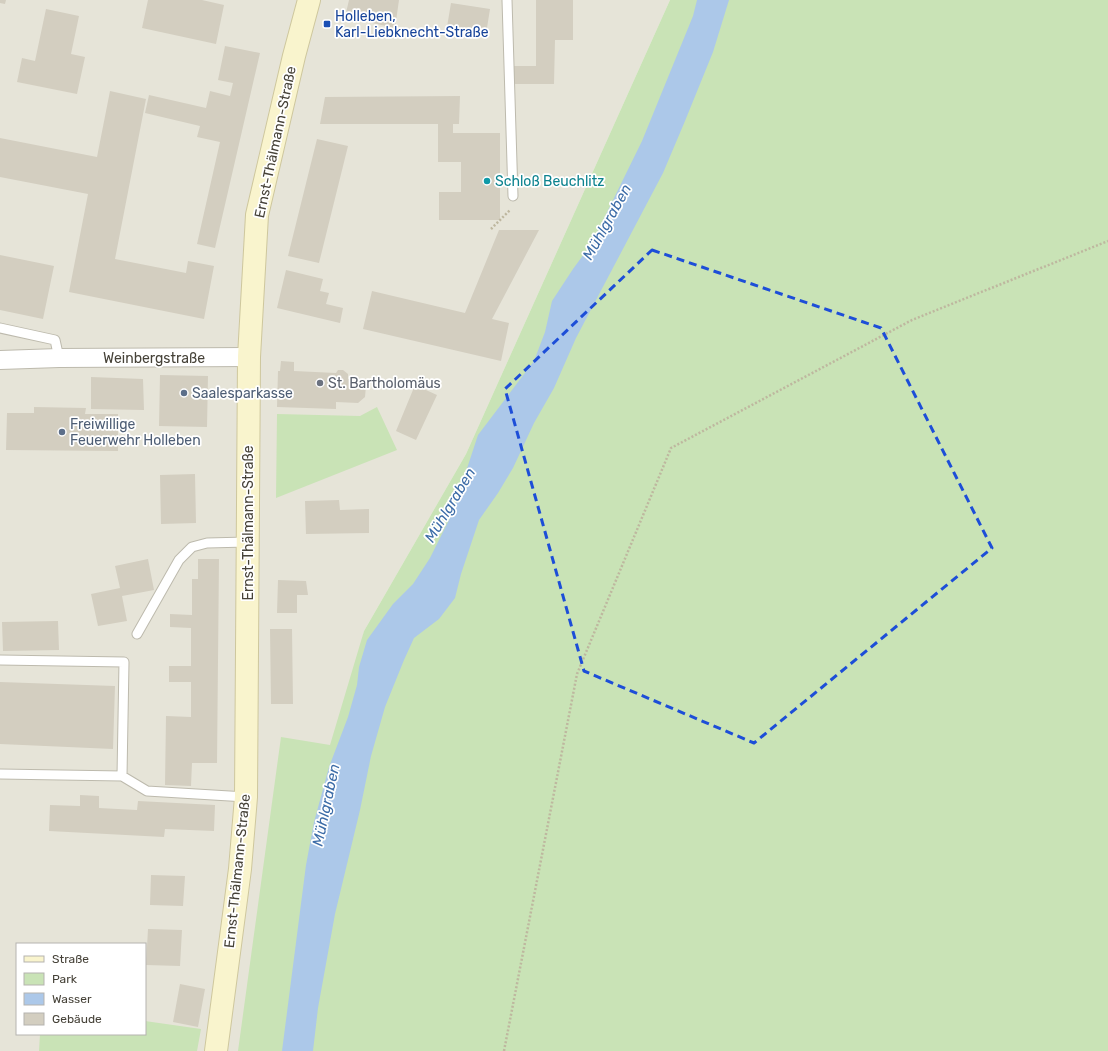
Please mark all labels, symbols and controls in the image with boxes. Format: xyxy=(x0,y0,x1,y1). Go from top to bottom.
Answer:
place label: Holleben, Karl-Liebknecht-Straße xyxy=(335,8,489,41)
marker: Holleben, Karl-Liebknecht-Straße xyxy=(322,19,332,29)
street label: Ernst-Thälmann-Straße xyxy=(251,64,300,220)
place label: Schloß Beuchlitz xyxy=(495,173,604,190)
marker: Schloß Beuchlitz xyxy=(482,176,492,186)
water label: Mühlgraben xyxy=(579,181,635,263)
street label: Weinbergstraße xyxy=(103,350,205,367)
place label: St. Bartholomäus xyxy=(328,375,441,392)
marker: St. Bartholomäus xyxy=(315,378,325,388)
place label: Saalesparkasse xyxy=(192,385,293,402)
marker: Saalesparkasse xyxy=(179,388,189,398)
place label: Freiwillige Feuerwehr Holleben xyxy=(70,416,201,449)
marker: Freiwillige Feuerwehr Holleben xyxy=(57,427,67,437)
street label: Ernst-Thälmann-Straße xyxy=(240,445,257,601)
water label: Mühlgraben xyxy=(421,465,479,545)
water label: Mühlgraben xyxy=(309,762,343,848)
street label: Ernst-Thälmann-Straße xyxy=(221,793,254,949)
legend xyxy=(16,943,146,1035)
text: Straße xyxy=(52,952,89,966)
text: Park xyxy=(52,972,78,986)
text: Wasser xyxy=(52,992,92,1006)
text: Gebäude xyxy=(52,1012,102,1026)

